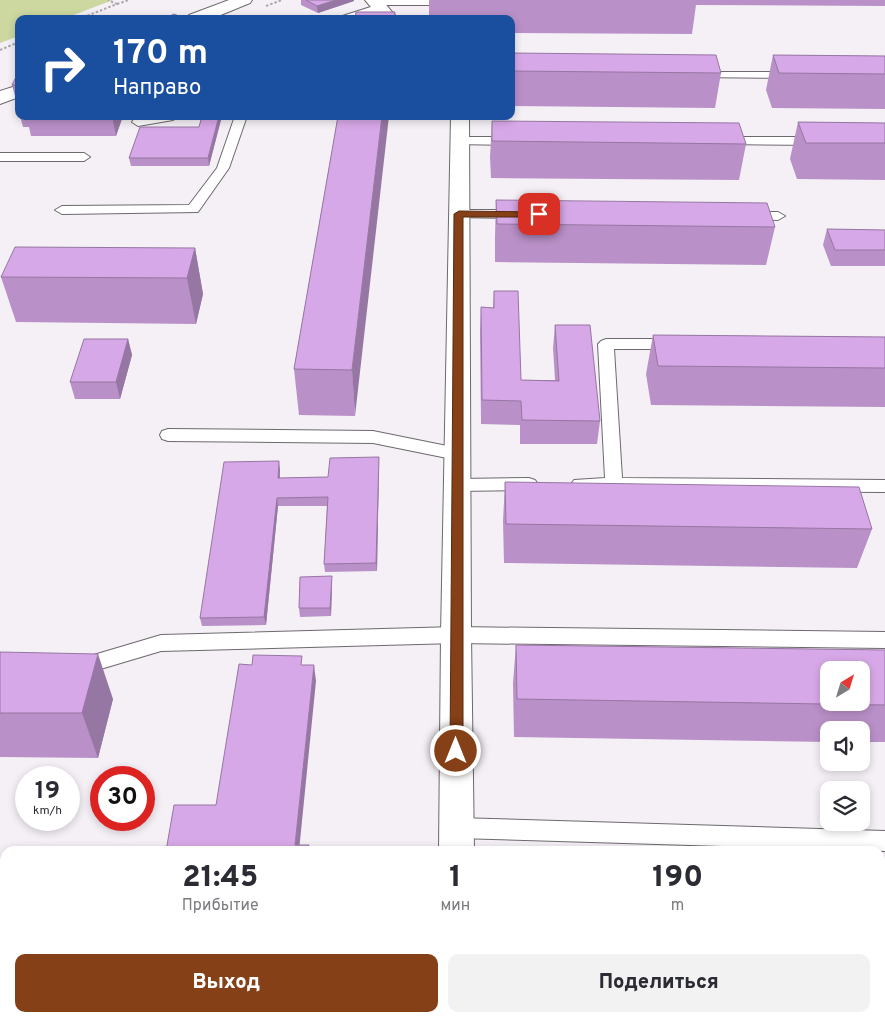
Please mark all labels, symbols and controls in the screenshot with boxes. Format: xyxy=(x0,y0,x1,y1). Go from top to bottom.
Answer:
text: 170 m xyxy=(113,32,208,76)
icon: right xyxy=(30,35,95,100)
text: Направо xyxy=(113,75,201,102)
pin xyxy=(518,193,560,235)
icon: arrive xyxy=(525,200,553,228)
north arrow xyxy=(820,661,870,711)
map controls xyxy=(820,661,870,831)
button: sound xyxy=(820,721,870,771)
position arrow xyxy=(429,724,481,776)
speed limit sign: 30 xyxy=(90,766,155,831)
text: 19 xyxy=(35,776,60,808)
button: layers xyxy=(820,781,870,831)
text: km/h xyxy=(33,803,62,819)
text: 21:45 xyxy=(182,860,258,897)
text: 1 xyxy=(449,860,462,897)
text: 190 xyxy=(652,860,703,897)
text: Прибытие xyxy=(182,896,259,916)
text: мин xyxy=(440,896,470,916)
text: m xyxy=(671,896,684,916)
button: Выход xyxy=(15,954,438,1012)
button: Поделиться xyxy=(448,954,870,1012)

